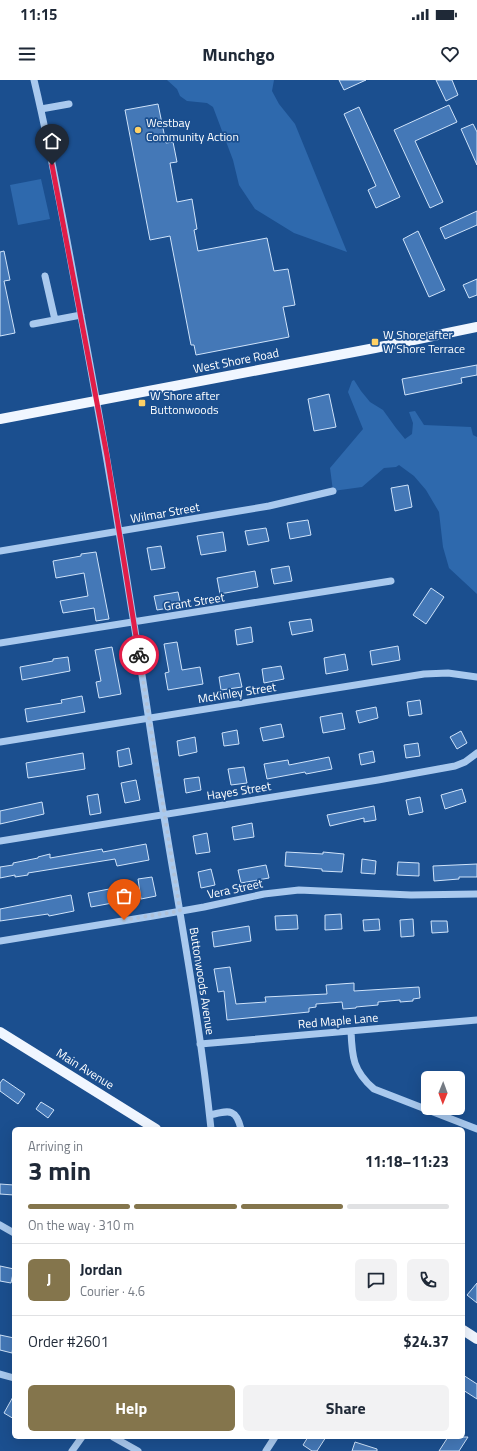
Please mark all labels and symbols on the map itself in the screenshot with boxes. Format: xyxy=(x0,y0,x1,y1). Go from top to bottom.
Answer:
place label: Westbay Community Action xyxy=(146,113,239,146)
pin xyxy=(35,124,69,165)
marker: Westbay Community Action xyxy=(133,125,143,135)
place label: W Shore after W Shore Terrace xyxy=(383,325,465,358)
marker: W Shore after W Shore Terrace xyxy=(370,337,380,347)
street label: West Shore Road xyxy=(191,343,280,378)
place label: W Shore after Buttonwoods xyxy=(150,386,220,419)
marker: W Shore after Buttonwoods xyxy=(137,398,147,408)
street label: Wilmar Street xyxy=(129,497,202,528)
street label: Grant Street xyxy=(162,587,227,616)
courier xyxy=(119,635,159,675)
street label: McKinley Street xyxy=(196,677,278,708)
street label: Hayes Street xyxy=(205,776,273,805)
street label: Vera Street xyxy=(205,873,265,904)
pin xyxy=(107,879,141,920)
street label: Buttonwoods Avenue xyxy=(185,926,220,1036)
street label: Red Maple Lane xyxy=(297,1008,379,1033)
street label: Main Avenue xyxy=(53,1043,118,1094)
north arrow xyxy=(421,1071,465,1115)

